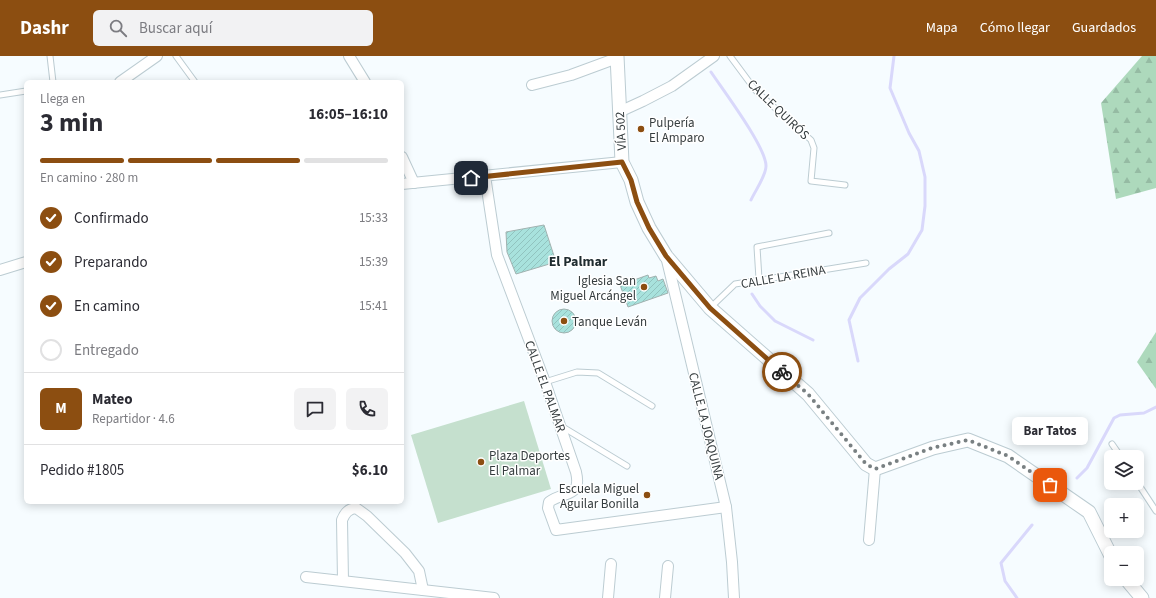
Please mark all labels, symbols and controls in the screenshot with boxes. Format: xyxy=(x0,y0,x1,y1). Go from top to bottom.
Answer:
search box xyxy=(93,10,373,46)
text: Dashr xyxy=(20,15,69,42)
icon: search xyxy=(107,17,129,39)
text: Buscar aquí xyxy=(139,18,212,39)
text: Mapa xyxy=(926,18,958,38)
text: Cómo llegar xyxy=(980,18,1050,38)
text: Guardados xyxy=(1072,18,1136,38)
street label: CALLE QUIRÓS xyxy=(743,75,813,144)
text: Llega en xyxy=(40,90,85,108)
text: 3 min xyxy=(40,104,103,141)
text: 16:05–16:10 xyxy=(308,104,388,125)
street label: VÍA 502 xyxy=(611,111,631,151)
place label: Pulpería El Amparo xyxy=(649,114,705,147)
marker: Pulpería El Amparo xyxy=(636,124,646,134)
pin xyxy=(454,161,488,195)
icon: home xyxy=(460,167,482,189)
text: En camino · 280 m xyxy=(40,169,138,187)
icon: check xyxy=(40,207,62,229)
text: Confirmado xyxy=(74,208,149,229)
text: 15:33 xyxy=(359,209,388,227)
icon: check xyxy=(40,251,62,273)
text: Preparando xyxy=(74,252,148,273)
district label: El Palmar xyxy=(549,252,608,272)
text: 15:39 xyxy=(359,253,388,271)
street label: CALLE LA REINA xyxy=(739,261,828,293)
place label: Iglesia San Miguel Arcángel xyxy=(550,272,636,305)
marker: Iglesia San Miguel Arcángel xyxy=(639,282,649,292)
icon: check xyxy=(40,295,62,317)
text: En camino xyxy=(74,296,140,317)
text: 15:41 xyxy=(359,297,388,315)
place label: Tanque Leván xyxy=(572,313,647,331)
marker: Tanque Leván xyxy=(559,316,569,326)
street label: CALLE EL PALMAR xyxy=(520,338,570,435)
text: Entregado xyxy=(74,340,139,361)
courier xyxy=(762,352,802,392)
icon: bike xyxy=(771,361,793,383)
street label: CALLE LA JOAQUINA xyxy=(684,371,728,483)
button: chat xyxy=(294,388,336,430)
button: phone xyxy=(346,388,388,430)
text: Mateo xyxy=(92,389,133,410)
text: M xyxy=(55,398,67,419)
text: Repartidor · 4.6 xyxy=(92,410,175,428)
callout: Bar Tatos xyxy=(1012,417,1088,445)
text: Bar Tatos xyxy=(1023,422,1077,440)
place label: Plaza Deportes El Palmar xyxy=(489,447,570,480)
map controls xyxy=(1104,450,1144,586)
button: layers xyxy=(1104,450,1144,490)
marker: Plaza Deportes El Palmar xyxy=(476,457,486,467)
text: Pedido #1805 xyxy=(40,460,124,481)
text: $6.10 xyxy=(352,460,388,481)
pin xyxy=(1033,468,1067,502)
icon: bag xyxy=(1039,474,1061,496)
place label: Escuela Miguel Aguilar Bonilla xyxy=(559,480,639,513)
marker: Escuela Miguel Aguilar Bonilla xyxy=(642,490,652,500)
button: + xyxy=(1104,498,1144,538)
button: − xyxy=(1104,546,1144,586)

